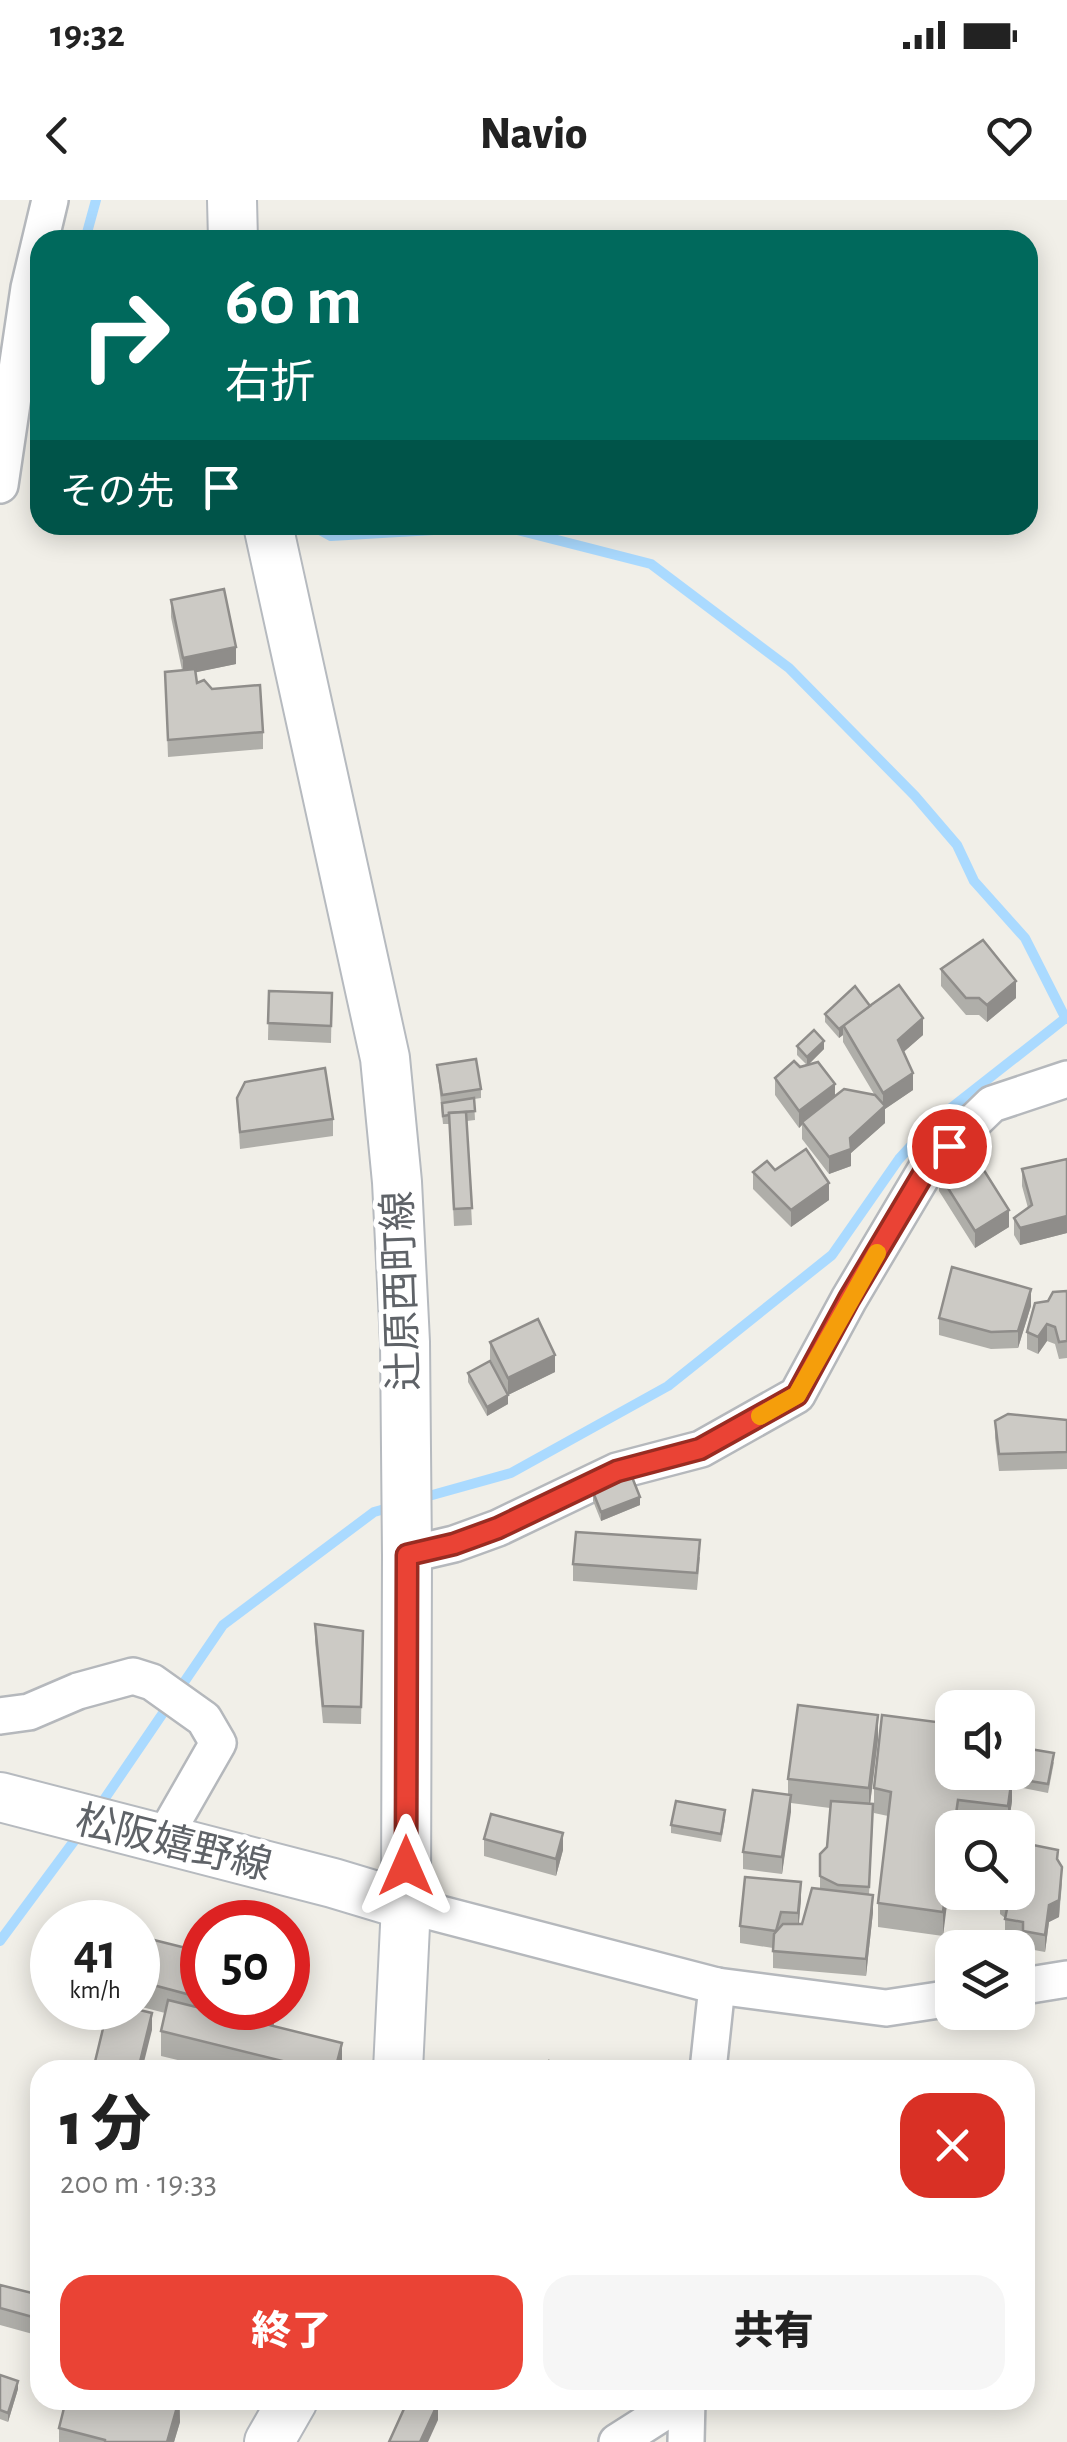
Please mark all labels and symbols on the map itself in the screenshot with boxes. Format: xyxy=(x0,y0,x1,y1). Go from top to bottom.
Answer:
pin xyxy=(907,1104,992,1189)
street label: 辻原西町線 xyxy=(377,1190,425,1392)
street label: 松阪嬉野線 xyxy=(72,1798,276,1888)
position arrow xyxy=(354,1814,458,1918)
speed limit sign: 50 xyxy=(180,1900,310,2030)

